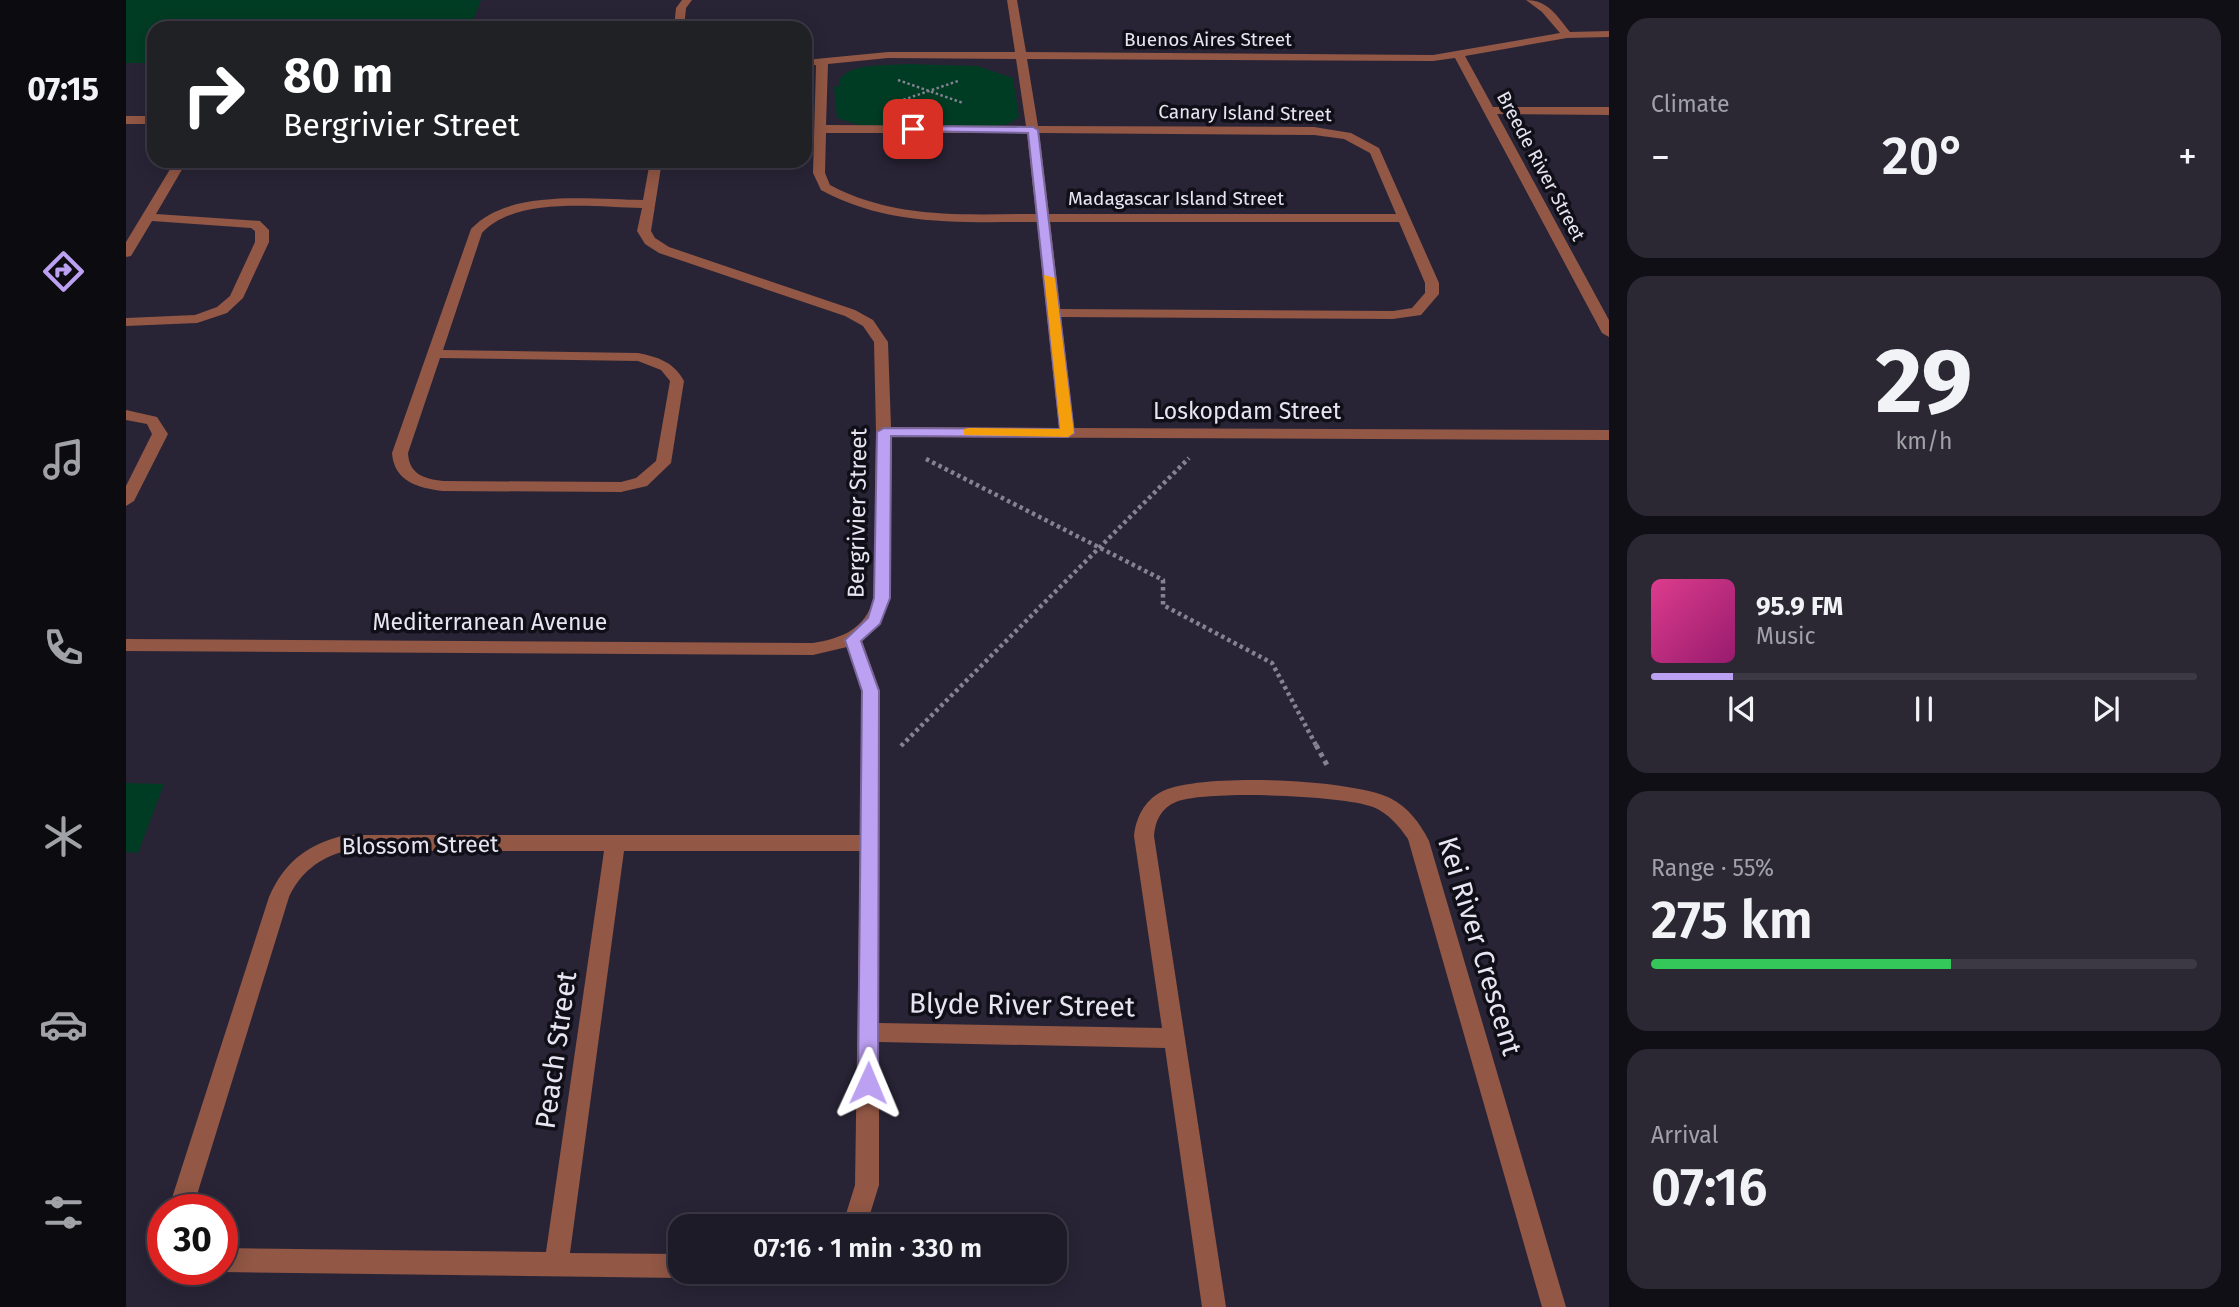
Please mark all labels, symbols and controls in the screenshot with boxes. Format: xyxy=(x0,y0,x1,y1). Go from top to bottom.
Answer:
street label: Buenos Aires Street xyxy=(1124,28,1292,51)
text: 80 m xyxy=(283,46,393,105)
icon: right xyxy=(168,49,259,140)
text: 07:15 xyxy=(27,70,99,108)
street label: Breede River Street xyxy=(1492,87,1590,245)
text: Climate xyxy=(1651,90,1730,118)
pin xyxy=(883,99,943,159)
street label: Canary Island Street xyxy=(1158,100,1332,126)
text: Bergrivier Street xyxy=(283,106,520,144)
icon: arrive xyxy=(894,110,932,148)
text: 20° xyxy=(1882,125,1966,188)
text: − xyxy=(1651,134,1670,180)
text: + xyxy=(2178,134,2197,180)
street label: Madagascar Island Street xyxy=(1068,187,1284,210)
icon: directions xyxy=(39,247,88,296)
text: 29 xyxy=(1875,327,1973,436)
street label: Loskopdam Street xyxy=(1153,397,1342,425)
street label: Bergrivier Street xyxy=(842,427,872,598)
text: km/h xyxy=(1896,427,1952,455)
icon: music xyxy=(39,435,88,484)
text: 95.9 FM xyxy=(1756,591,1843,622)
street label: Mediterranean Avenue xyxy=(373,608,607,636)
text: Music xyxy=(1756,622,1816,650)
icon: phone xyxy=(39,623,88,672)
icon: previous xyxy=(1723,690,1761,728)
icon: pause xyxy=(1905,690,1943,728)
icon: next xyxy=(2087,690,2125,728)
icon: climate xyxy=(39,812,88,861)
street label: Blossom Street xyxy=(341,830,499,860)
street label: Kei River Crescent xyxy=(1431,833,1529,1060)
text: Range · 55% xyxy=(1651,854,1774,882)
text: 275 km xyxy=(1651,889,1813,952)
street label: Peach Street xyxy=(529,968,584,1131)
street label: Blyde River Street xyxy=(909,987,1136,1023)
icon: car xyxy=(39,1000,88,1049)
position arrow xyxy=(831,1046,905,1120)
text: Arrival xyxy=(1651,1121,1718,1149)
text: 07:16 xyxy=(1651,1156,1767,1219)
icon: filters xyxy=(39,1188,88,1237)
speed limit sign: 30 xyxy=(147,1194,238,1285)
text: 07:16 · 1 min · 330 m xyxy=(753,1233,982,1264)

